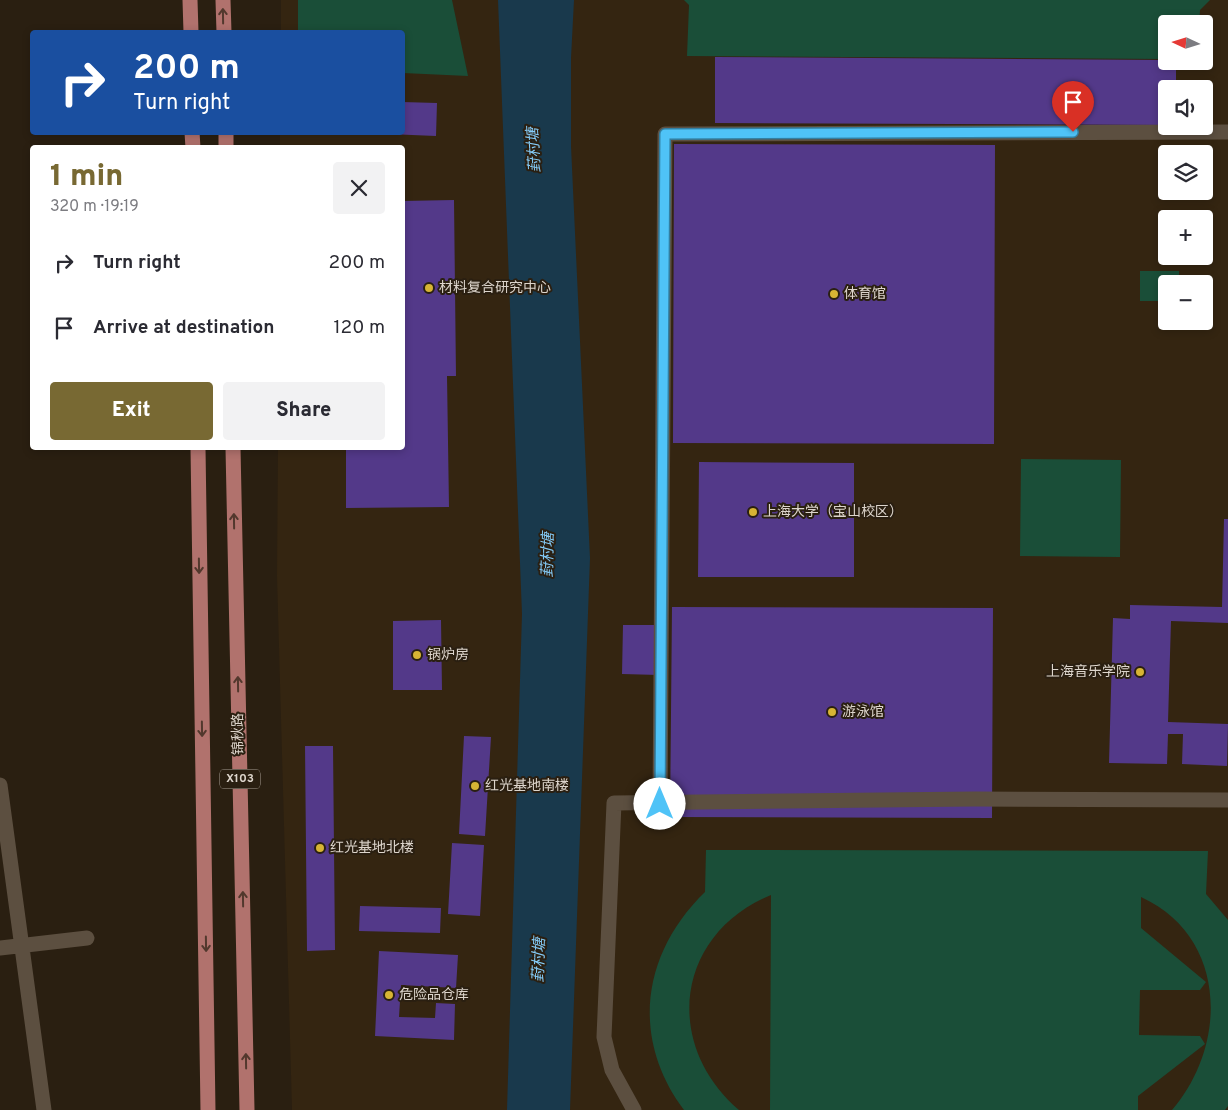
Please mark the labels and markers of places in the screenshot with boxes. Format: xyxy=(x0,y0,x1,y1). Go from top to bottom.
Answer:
pin xyxy=(1052,81,1094,132)
place label: 材料复合研究中心 xyxy=(439,279,551,297)
marker: 材料复合研究中心 xyxy=(423,282,435,294)
place label: 体育馆 xyxy=(844,286,886,303)
marker: 体育馆 xyxy=(828,288,840,300)
place label: 上海大学（宝山校区） xyxy=(763,503,903,521)
marker: 上海大学（宝山校区） xyxy=(747,506,759,518)
place label: 锅炉房 xyxy=(427,646,469,664)
marker: 锅炉房 xyxy=(411,649,423,661)
place label: 上海音乐学院 xyxy=(1046,663,1130,681)
marker: 上海音乐学院 xyxy=(1134,666,1146,678)
place label: 游泳馆 xyxy=(842,704,884,721)
marker: 游泳馆 xyxy=(826,706,838,718)
place label: 红光基地南楼 xyxy=(485,778,569,795)
marker: 红光基地南楼 xyxy=(469,780,481,792)
place label: 红光基地北楼 xyxy=(330,839,414,857)
marker: 红光基地北楼 xyxy=(314,842,326,854)
place label: 危险品仓库 xyxy=(399,987,469,1004)
marker: 危险品仓库 xyxy=(383,989,395,1001)

